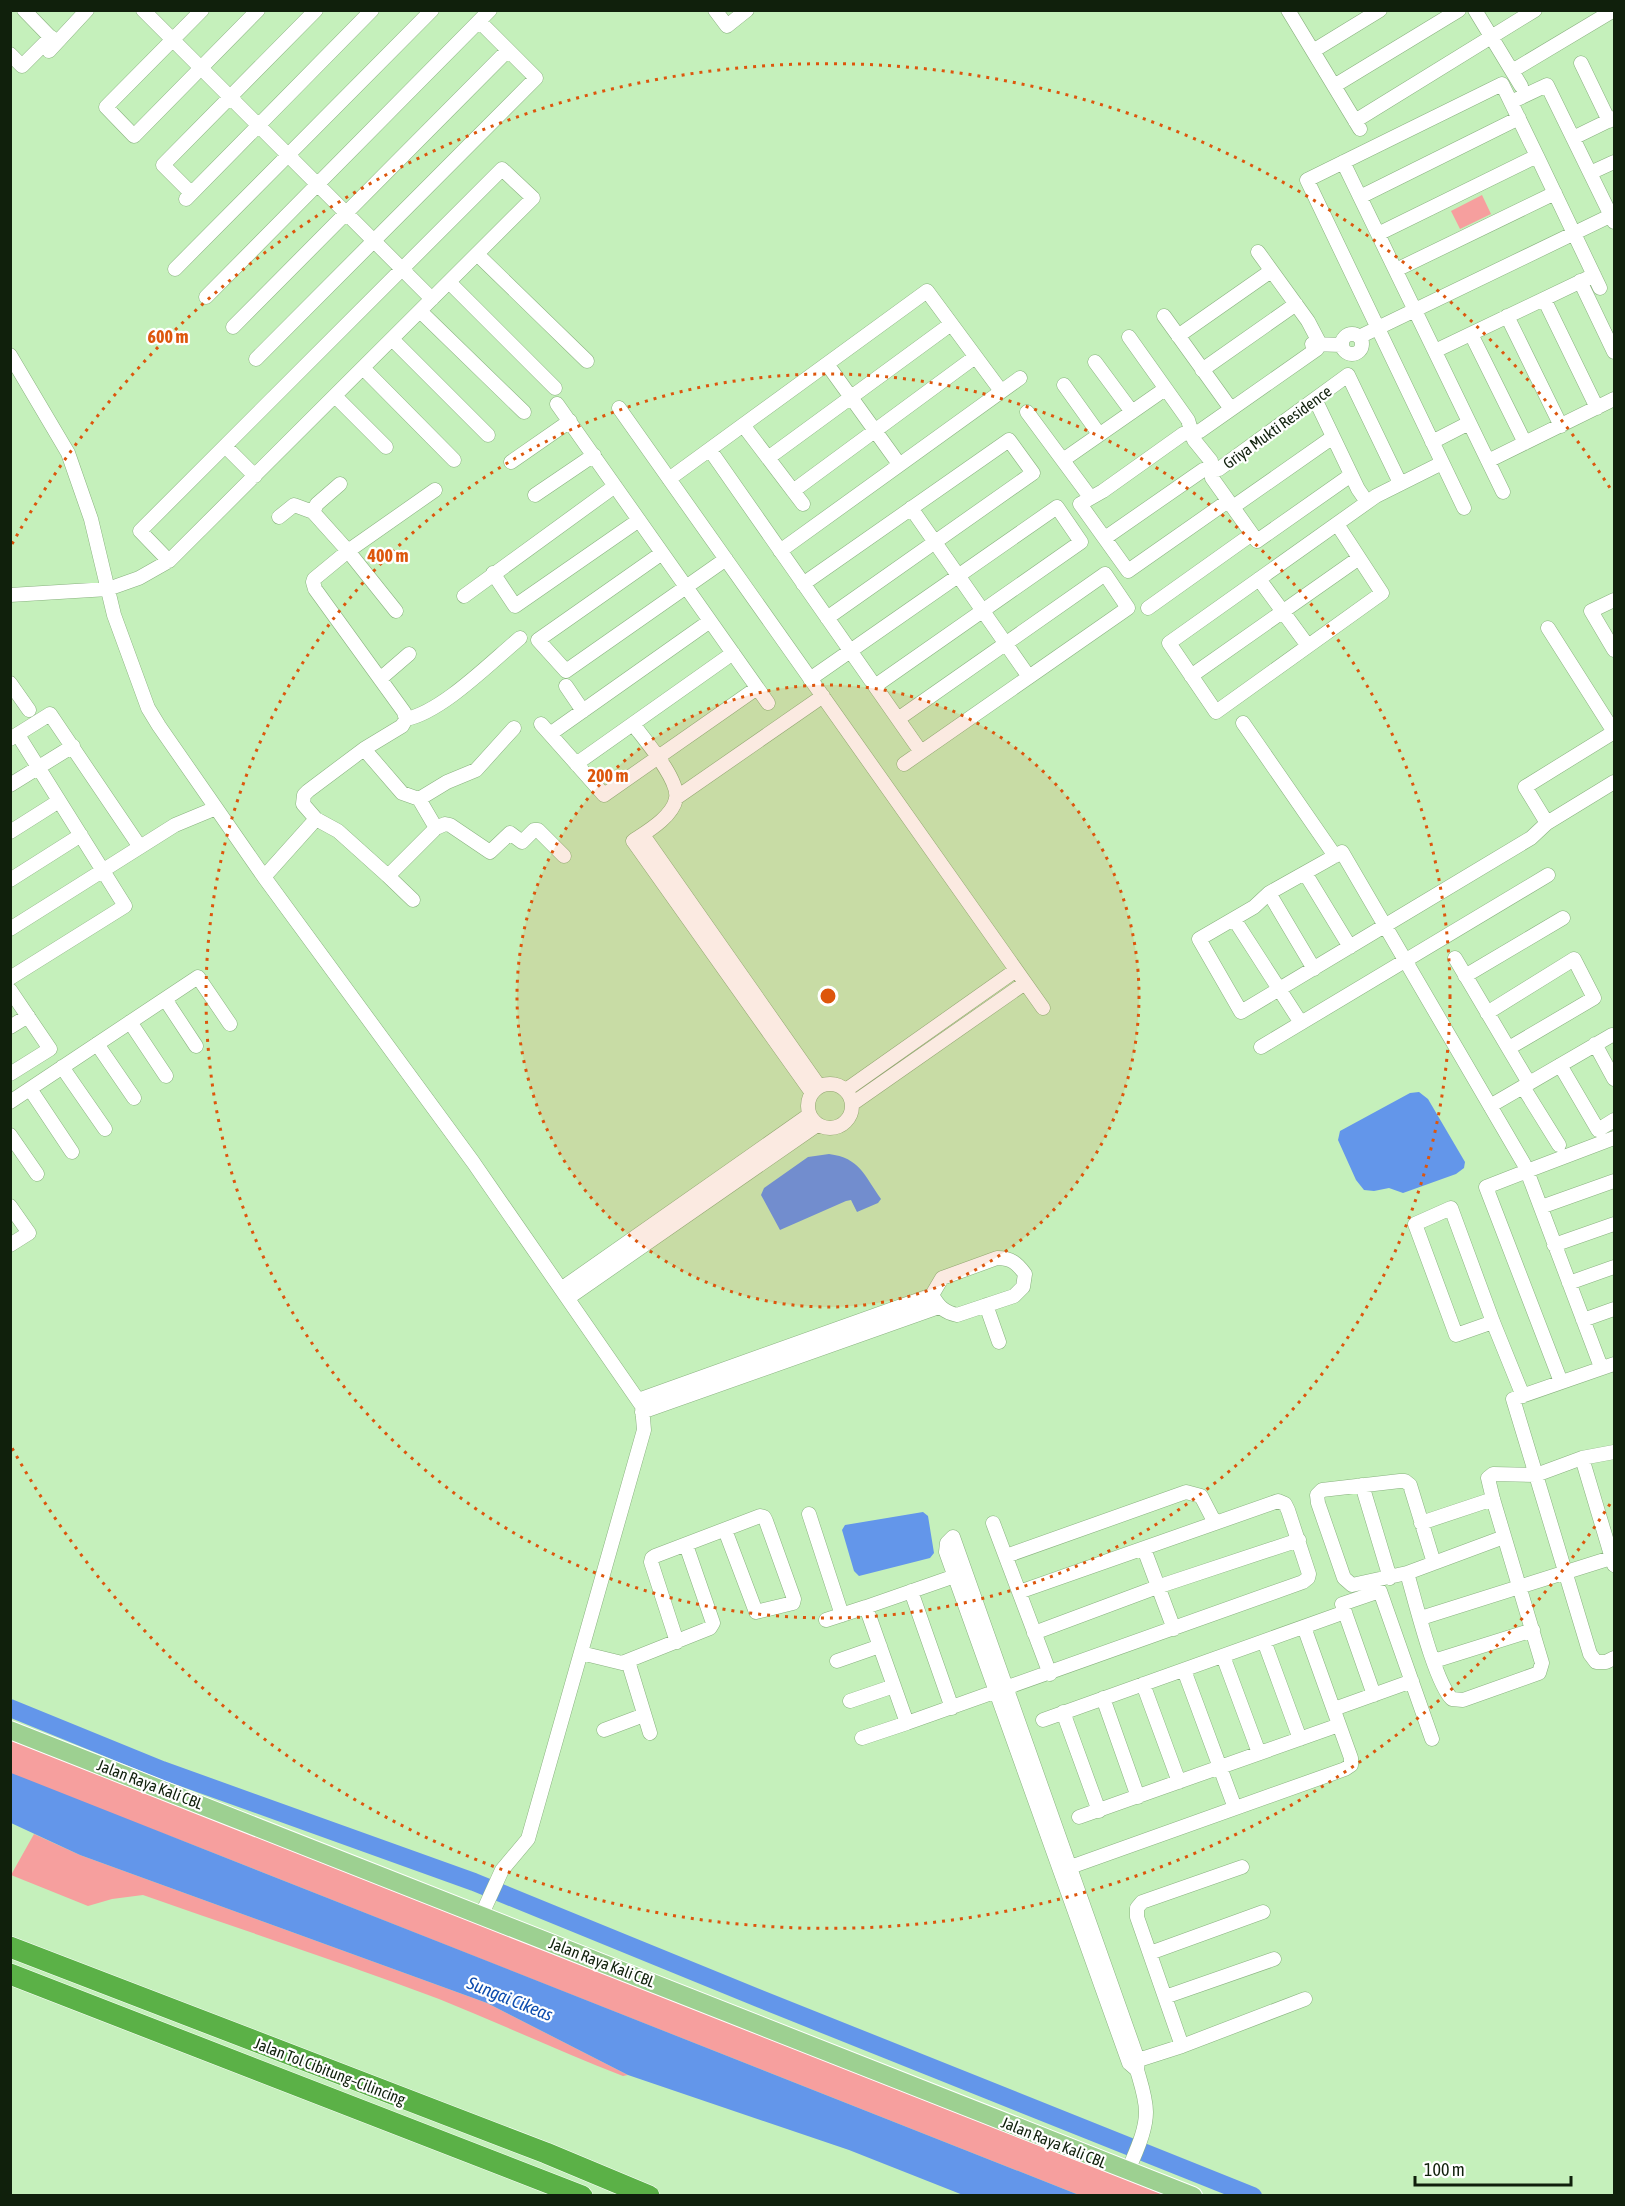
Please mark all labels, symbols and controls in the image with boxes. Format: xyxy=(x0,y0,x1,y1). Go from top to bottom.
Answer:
text: 600 m xyxy=(148,326,188,347)
street label: Griya Mukti Residence xyxy=(1219,382,1335,473)
text: 400 m xyxy=(367,545,408,566)
text: 200 m xyxy=(588,765,628,786)
centre of rings xyxy=(818,986,838,1006)
street label: Jalan Raya Kali CBL xyxy=(94,1756,206,1814)
street label: Jalan Raya Kali CBL xyxy=(546,1934,658,1992)
water label: Sungai Cikeas xyxy=(463,1971,556,2025)
street label: Jalan Tol Cibitung–Cilincing xyxy=(251,2034,408,2109)
street label: Jalan Raya Kali CBL xyxy=(998,2113,1110,2173)
scale bar xyxy=(1415,2149,1571,2187)
text: 100 m xyxy=(1424,2159,1465,2180)

